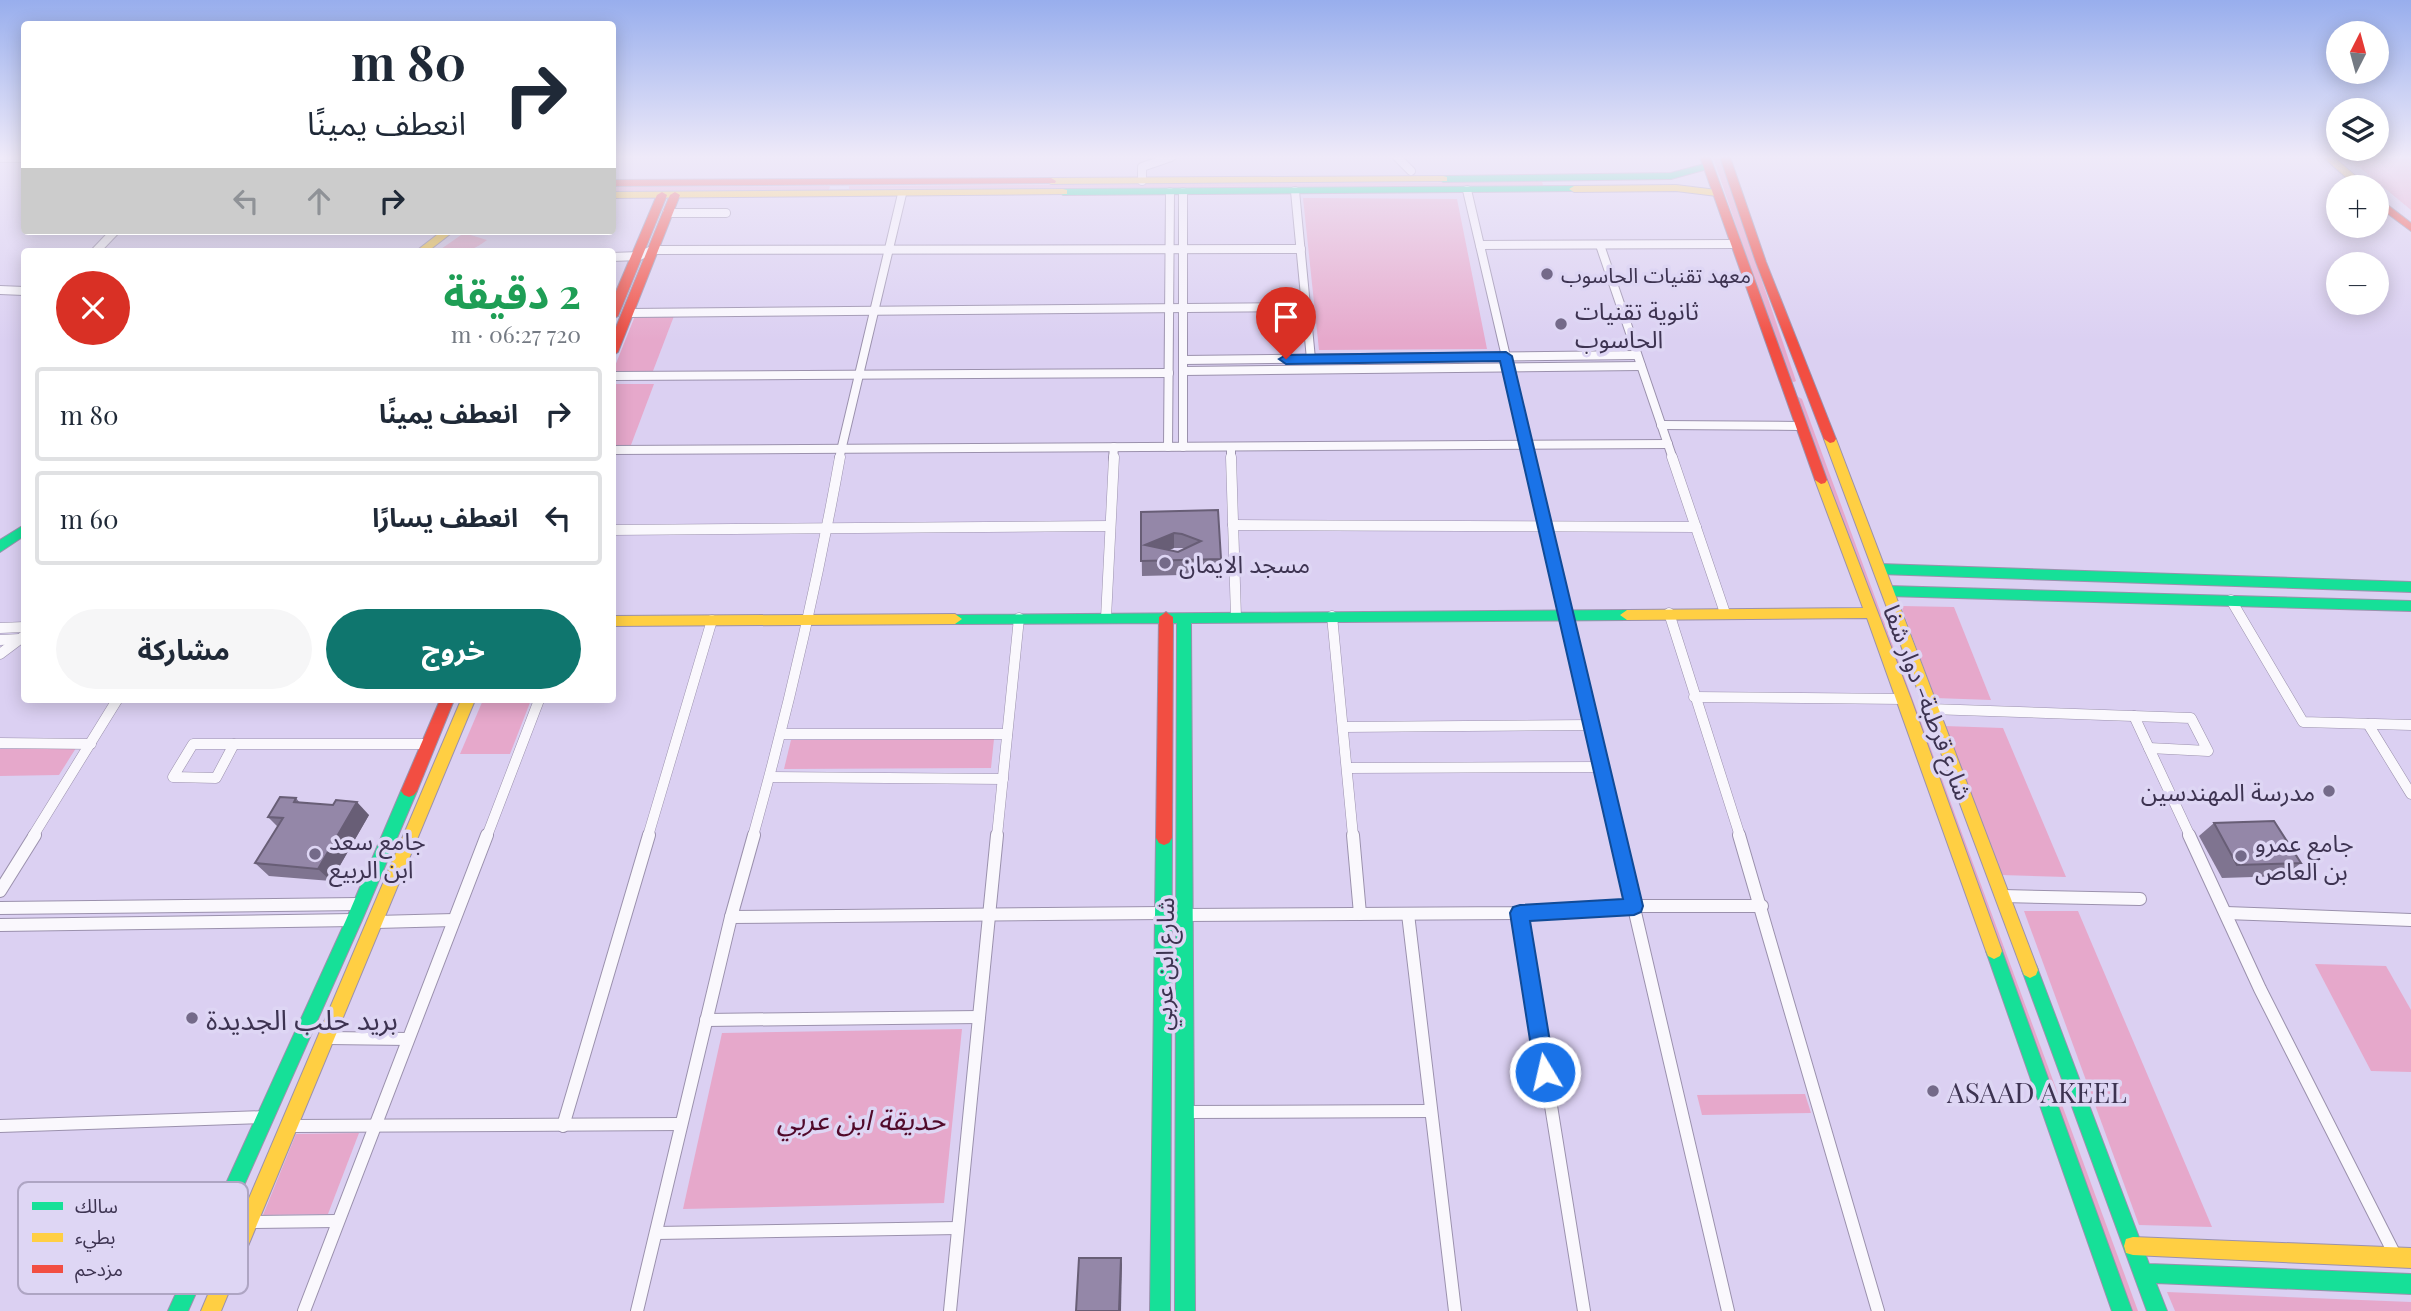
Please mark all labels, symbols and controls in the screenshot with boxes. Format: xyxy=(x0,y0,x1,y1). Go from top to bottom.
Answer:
north arrow xyxy=(2326,21,2389,84)
map controls xyxy=(2326,21,2389,315)
text: 80 m xyxy=(351,28,466,93)
icon: right xyxy=(490,49,581,140)
button: layers xyxy=(2326,98,2389,161)
text: انعطف يمينًا xyxy=(307,100,466,143)
button: + xyxy=(2326,175,2389,238)
icon: left xyxy=(227,182,265,220)
icon: ahead xyxy=(300,182,338,220)
icon: right xyxy=(373,182,411,220)
button: − xyxy=(2326,252,2389,315)
place label: معهد تقنيات الحاسوب xyxy=(1561,260,1751,288)
text: 2 دقيقة xyxy=(444,264,581,320)
marker: معهد تقنيات الحاسوب xyxy=(1539,266,1555,282)
button: close xyxy=(56,271,130,345)
pin xyxy=(1256,287,1316,359)
place label: ثانوية تقنيات الحاسوب xyxy=(1575,294,1699,354)
icon: arrive xyxy=(1267,298,1305,336)
marker: ثانوية تقنيات الحاسوب xyxy=(1553,316,1569,332)
text: 720 m · 06:27 xyxy=(451,318,581,349)
text: انعطف يمينًا xyxy=(379,395,518,430)
icon: right xyxy=(539,395,577,433)
text: 80 m xyxy=(60,397,119,432)
text: انعطف يسارًا xyxy=(372,499,518,534)
icon: left xyxy=(539,499,577,537)
text: 60 m xyxy=(60,501,119,536)
place label: مسجد الايمان xyxy=(1179,547,1310,579)
marker: مسجد الايمان xyxy=(1157,555,1173,571)
street label: شارع قرطبة- دوار شفا xyxy=(1874,600,1981,805)
button: مشاركة xyxy=(56,609,312,689)
button: خروج xyxy=(326,609,581,689)
place label: مدرسة المهندسين xyxy=(2141,775,2315,807)
marker: مدرسة المهندسين xyxy=(2321,783,2337,799)
place label: جامع سعد ابن الربيع xyxy=(329,824,426,887)
place label: جامع عمرو بن العاص xyxy=(2255,826,2354,886)
marker: جامع سعد ابن الربيع xyxy=(307,846,323,862)
marker: جامع عمرو بن العاص xyxy=(2233,848,2249,864)
street label: شارع ابن عربي xyxy=(1146,897,1185,1031)
place label: بريد حلب الجديدة xyxy=(206,1000,398,1037)
marker: بريد حلب الجديدة xyxy=(184,1010,200,1026)
position arrow xyxy=(1508,1035,1582,1109)
place label: ASAAD AKEEL xyxy=(1946,1073,2127,1110)
marker: ASAAD AKEEL xyxy=(1925,1083,1941,1099)
park label: حديقة ابن عربي xyxy=(777,1100,946,1142)
legend xyxy=(18,1182,248,1294)
text: سالك xyxy=(75,1192,118,1218)
text: بطيء xyxy=(75,1223,115,1252)
text: مزدحم xyxy=(75,1255,123,1284)

